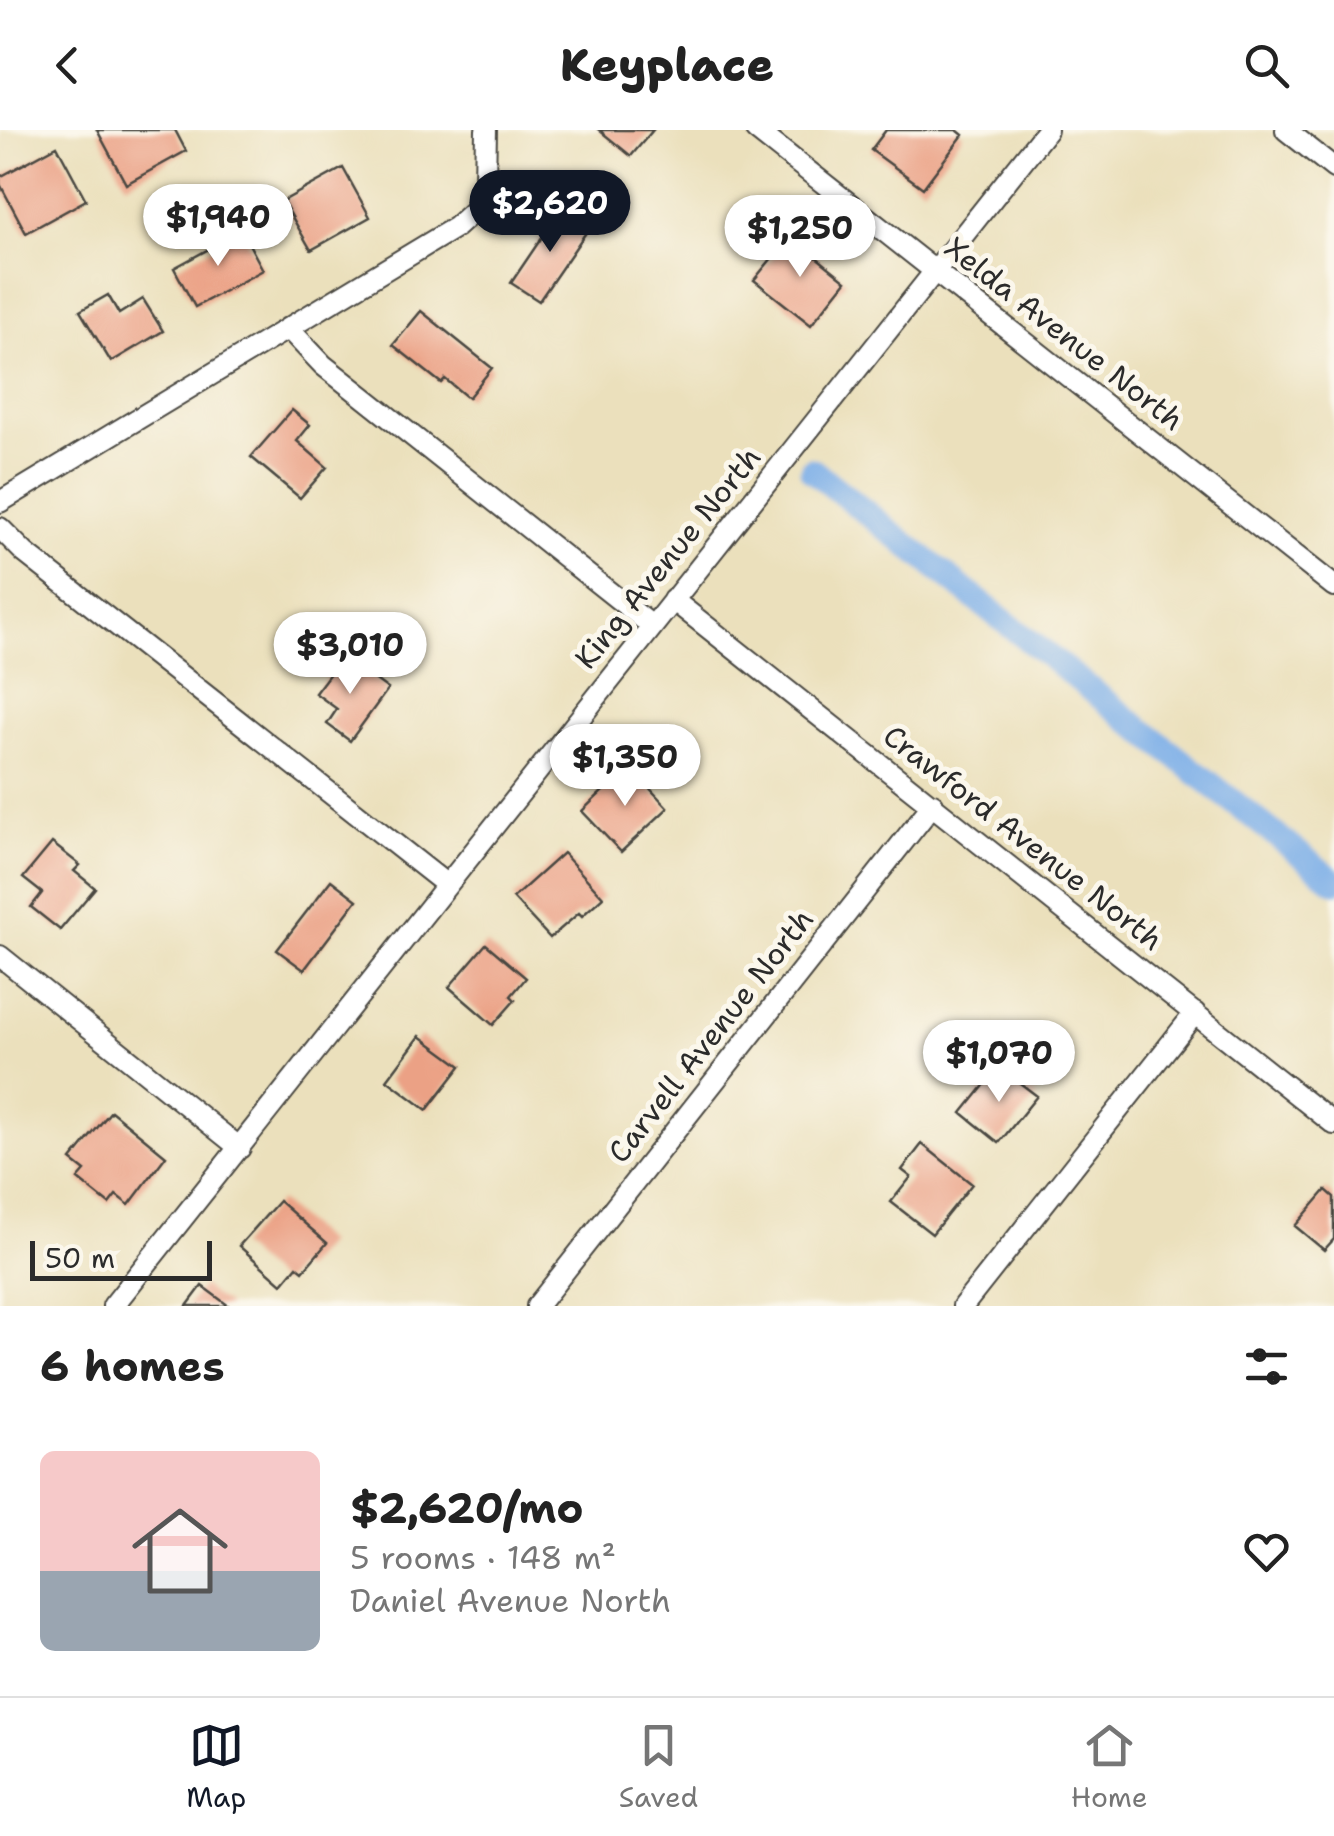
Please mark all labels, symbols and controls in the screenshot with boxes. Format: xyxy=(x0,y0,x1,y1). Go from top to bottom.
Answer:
text: Keyplace xyxy=(560,35,774,95)
icon: back xyxy=(40,38,95,93)
icon: search xyxy=(1239,38,1294,93)
pin: $2,620 xyxy=(469,170,631,255)
text: $2,620 xyxy=(491,181,609,224)
pin: $1,940 xyxy=(137,184,299,269)
text: $1,940 xyxy=(165,195,271,238)
pin: $1,250 xyxy=(719,195,881,280)
text: $1,250 xyxy=(747,206,853,249)
street label: Xelda Avenue North xyxy=(936,227,1192,440)
street label: King Avenue North xyxy=(565,438,770,677)
pin: $3,010 xyxy=(269,612,431,697)
text: $3,010 xyxy=(296,623,404,666)
street label: Crawford Avenue North xyxy=(875,715,1172,960)
pin: $1,350 xyxy=(544,724,706,809)
text: $1,350 xyxy=(572,735,678,778)
street label: Carvell Avenue North xyxy=(598,900,823,1171)
pin: $1,070 xyxy=(918,1020,1080,1105)
text: $1,070 xyxy=(945,1031,1053,1074)
scale bar xyxy=(30,1236,212,1280)
text: 50 m xyxy=(45,1239,115,1277)
text: 6 homes xyxy=(40,1338,225,1394)
icon: filters xyxy=(1239,1339,1294,1394)
text: $2,620/mo xyxy=(350,1480,584,1536)
icon: home xyxy=(120,1491,240,1611)
icon: heart xyxy=(1239,1524,1294,1579)
text: 5 rooms · 148 m² xyxy=(350,1536,616,1579)
text: Daniel Avenue North xyxy=(350,1579,671,1622)
tab: Map xyxy=(186,1718,246,1816)
tab: Saved xyxy=(619,1718,698,1816)
tab: Home xyxy=(1071,1718,1148,1816)

